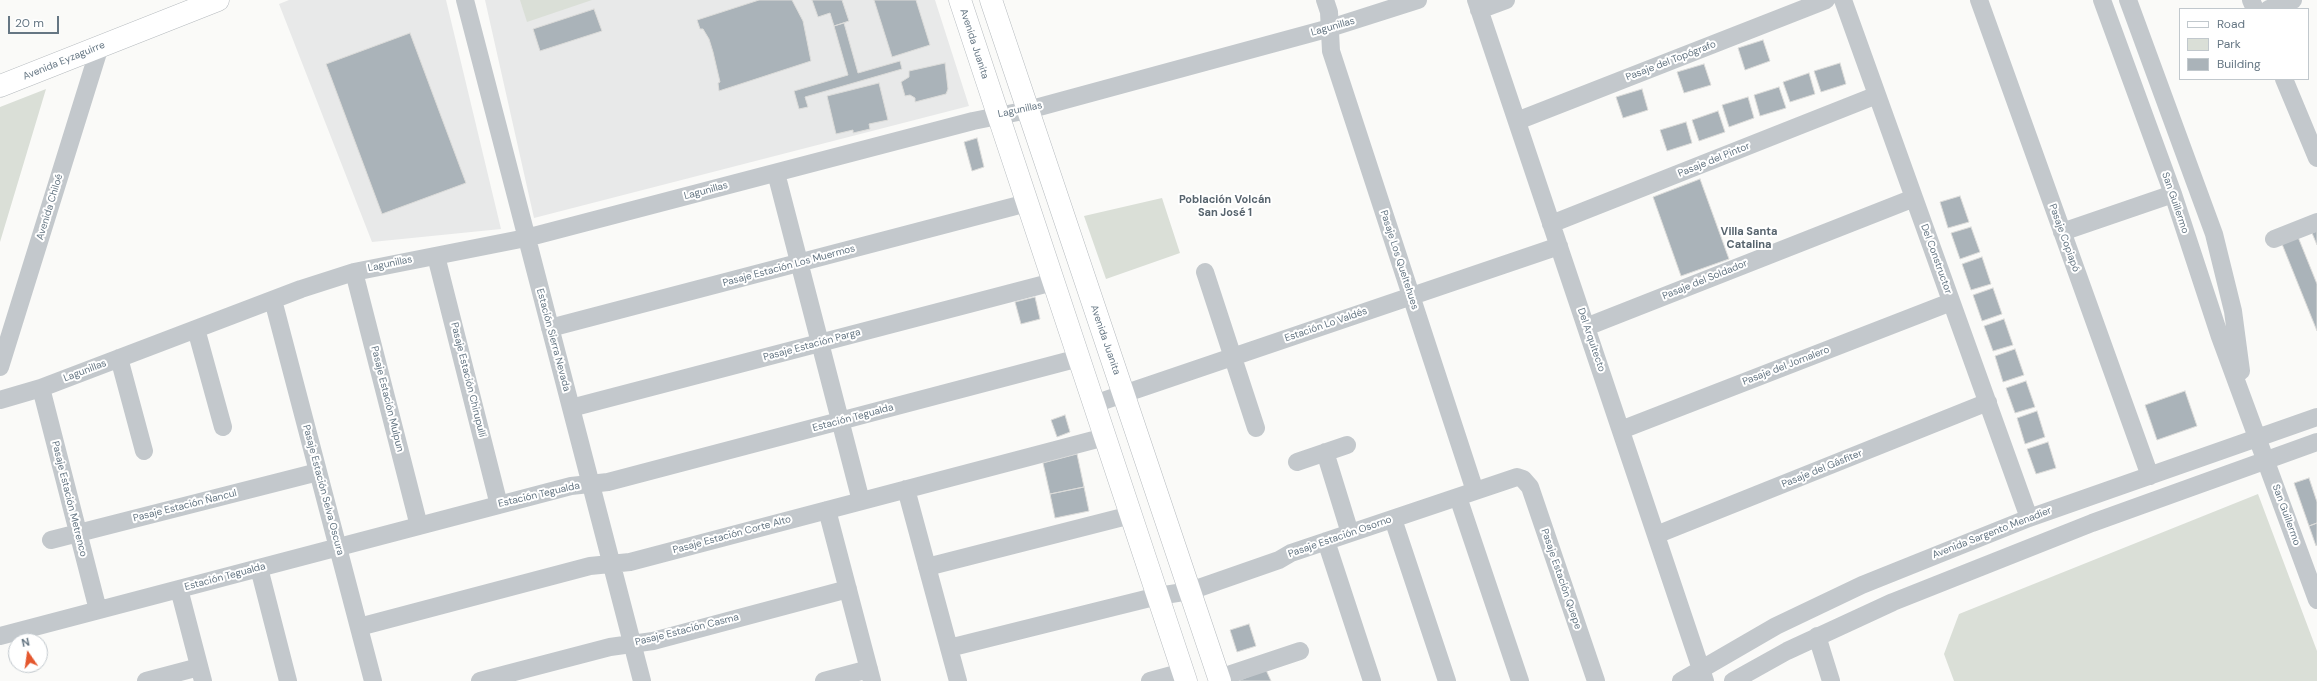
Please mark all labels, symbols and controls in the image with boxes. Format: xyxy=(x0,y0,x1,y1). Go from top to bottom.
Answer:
street label: Avenida Juanita xyxy=(957,7,991,81)
scale bar xyxy=(10,8,61,34)
legend xyxy=(2179,8,2309,80)
text: 20 m xyxy=(15,15,44,31)
street label: Lagunillas xyxy=(1310,15,1356,39)
text: Road xyxy=(2217,16,2245,32)
text: Park xyxy=(2217,36,2241,52)
street label: Pasaje del Topógrafo xyxy=(1624,38,1718,84)
street label: Avenida Eyzaguirre xyxy=(21,39,107,83)
text: Building xyxy=(2217,56,2261,72)
street label: Lagunillas xyxy=(997,99,1043,121)
street label: Pasaje del Pintor xyxy=(1676,140,1752,180)
street label: San Guillermo xyxy=(2159,171,2191,235)
street label: Avenida Chiloé xyxy=(34,172,66,242)
street label: Lagunillas xyxy=(683,179,729,203)
district label: Población Volcán San José 1 xyxy=(1179,193,1271,219)
street label: Pasaje Copiapó xyxy=(2046,202,2082,274)
street label: Pasaje Los Queltehues xyxy=(1377,209,1421,311)
street label: Del Constructor xyxy=(1918,222,1954,296)
district label: Villa Santa Catalina xyxy=(1721,225,1777,251)
street label: Pasaje Estación Los Muermos xyxy=(721,243,857,289)
street label: Lagunillas xyxy=(367,253,413,275)
street label: Pasaje del Soldador xyxy=(1661,257,1749,303)
street label: Estación Sierra Nevada xyxy=(533,287,573,393)
street label: Avenida Juanita xyxy=(1087,304,1123,376)
street label: Estación Lo Valdés xyxy=(1283,305,1369,345)
street label: Del Arquitecto xyxy=(1574,306,1608,374)
street label: Pasaje Estación Chirupulli xyxy=(448,321,488,439)
street label: Pasaje Estación Parga xyxy=(762,326,862,364)
street label: Pasaje del Jornalero xyxy=(1741,344,1831,388)
street label: Pasaje Estación Mulpun xyxy=(368,345,406,453)
street label: Lagunillas xyxy=(62,357,108,385)
street label: Estación Tegualda xyxy=(811,401,895,435)
street label: Pasaje Estación Selva Oscura xyxy=(300,423,346,557)
street label: Pasaje Estación Metrenco xyxy=(49,440,89,558)
street label: Pasaje del Gásfiter xyxy=(1780,447,1864,491)
street label: Estación Tegualda xyxy=(497,480,581,510)
street label: San Guillermo xyxy=(2269,483,2303,547)
street label: Pasaje Estación Ñancul xyxy=(132,487,238,525)
street label: Avenida Sargento Menadier xyxy=(1931,505,2053,561)
street label: Pasaje Estación Corte Alto xyxy=(672,513,792,557)
street label: Pasaje Estación Osorno xyxy=(1287,514,1393,560)
street label: Pasaje Estación Quepe xyxy=(1538,527,1584,631)
street label: Estación Tegualda xyxy=(183,560,267,594)
street label: Pasaje Estación Casma xyxy=(634,611,740,649)
north arrow xyxy=(8,633,48,673)
text: N xyxy=(20,635,31,650)

